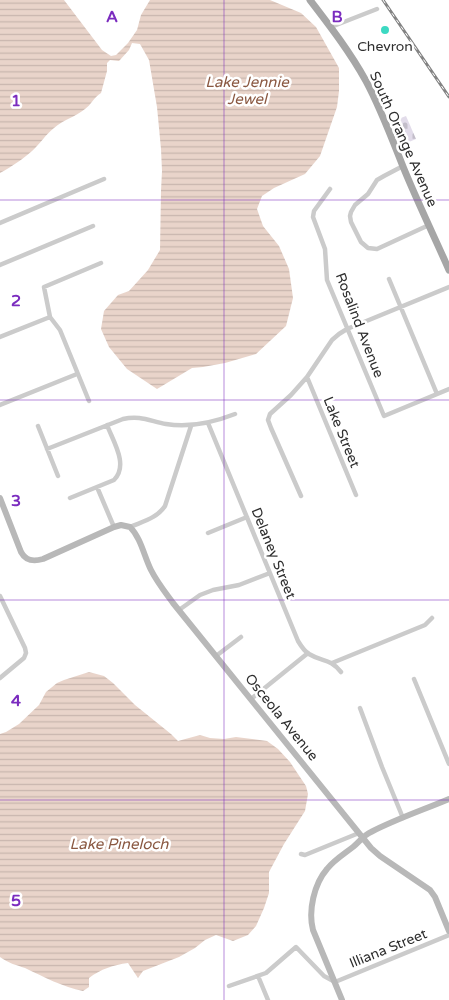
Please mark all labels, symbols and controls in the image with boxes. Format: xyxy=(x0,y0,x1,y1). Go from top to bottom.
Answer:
text: A xyxy=(106,7,118,27)
text: B xyxy=(331,7,343,27)
marker: Chevron xyxy=(379,24,391,36)
place label: Chevron xyxy=(357,38,413,55)
street label: South Orange Avenue xyxy=(366,69,441,210)
water label: Lake Jennie Jewel xyxy=(205,73,290,108)
text: 1 xyxy=(11,91,21,111)
street label: Rosalind Avenue xyxy=(332,270,387,380)
text: 2 xyxy=(11,291,21,311)
street label: Lake Street xyxy=(320,394,364,471)
text: 3 xyxy=(11,491,21,511)
street label: Delaney Street xyxy=(247,505,300,602)
street label: Osceola Avenue xyxy=(241,670,322,764)
text: 4 xyxy=(11,691,21,711)
water label: Lake Pineloch xyxy=(70,835,169,853)
text: 5 xyxy=(11,891,21,911)
street label: Illiana Street xyxy=(347,925,430,972)

